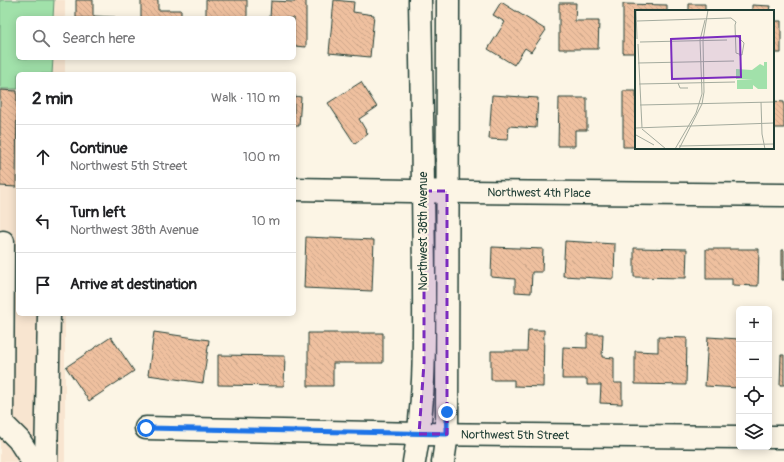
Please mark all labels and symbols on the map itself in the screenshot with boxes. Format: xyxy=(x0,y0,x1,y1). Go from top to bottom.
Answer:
inset map xyxy=(635,10,774,149)
street label: Northwest 38th Avenue xyxy=(416,172,431,290)
street label: Northwest 4th Place xyxy=(487,185,591,201)
route end xyxy=(438,403,456,421)
route start xyxy=(137,419,155,437)
street label: Northwest 5th Street xyxy=(461,427,569,443)

